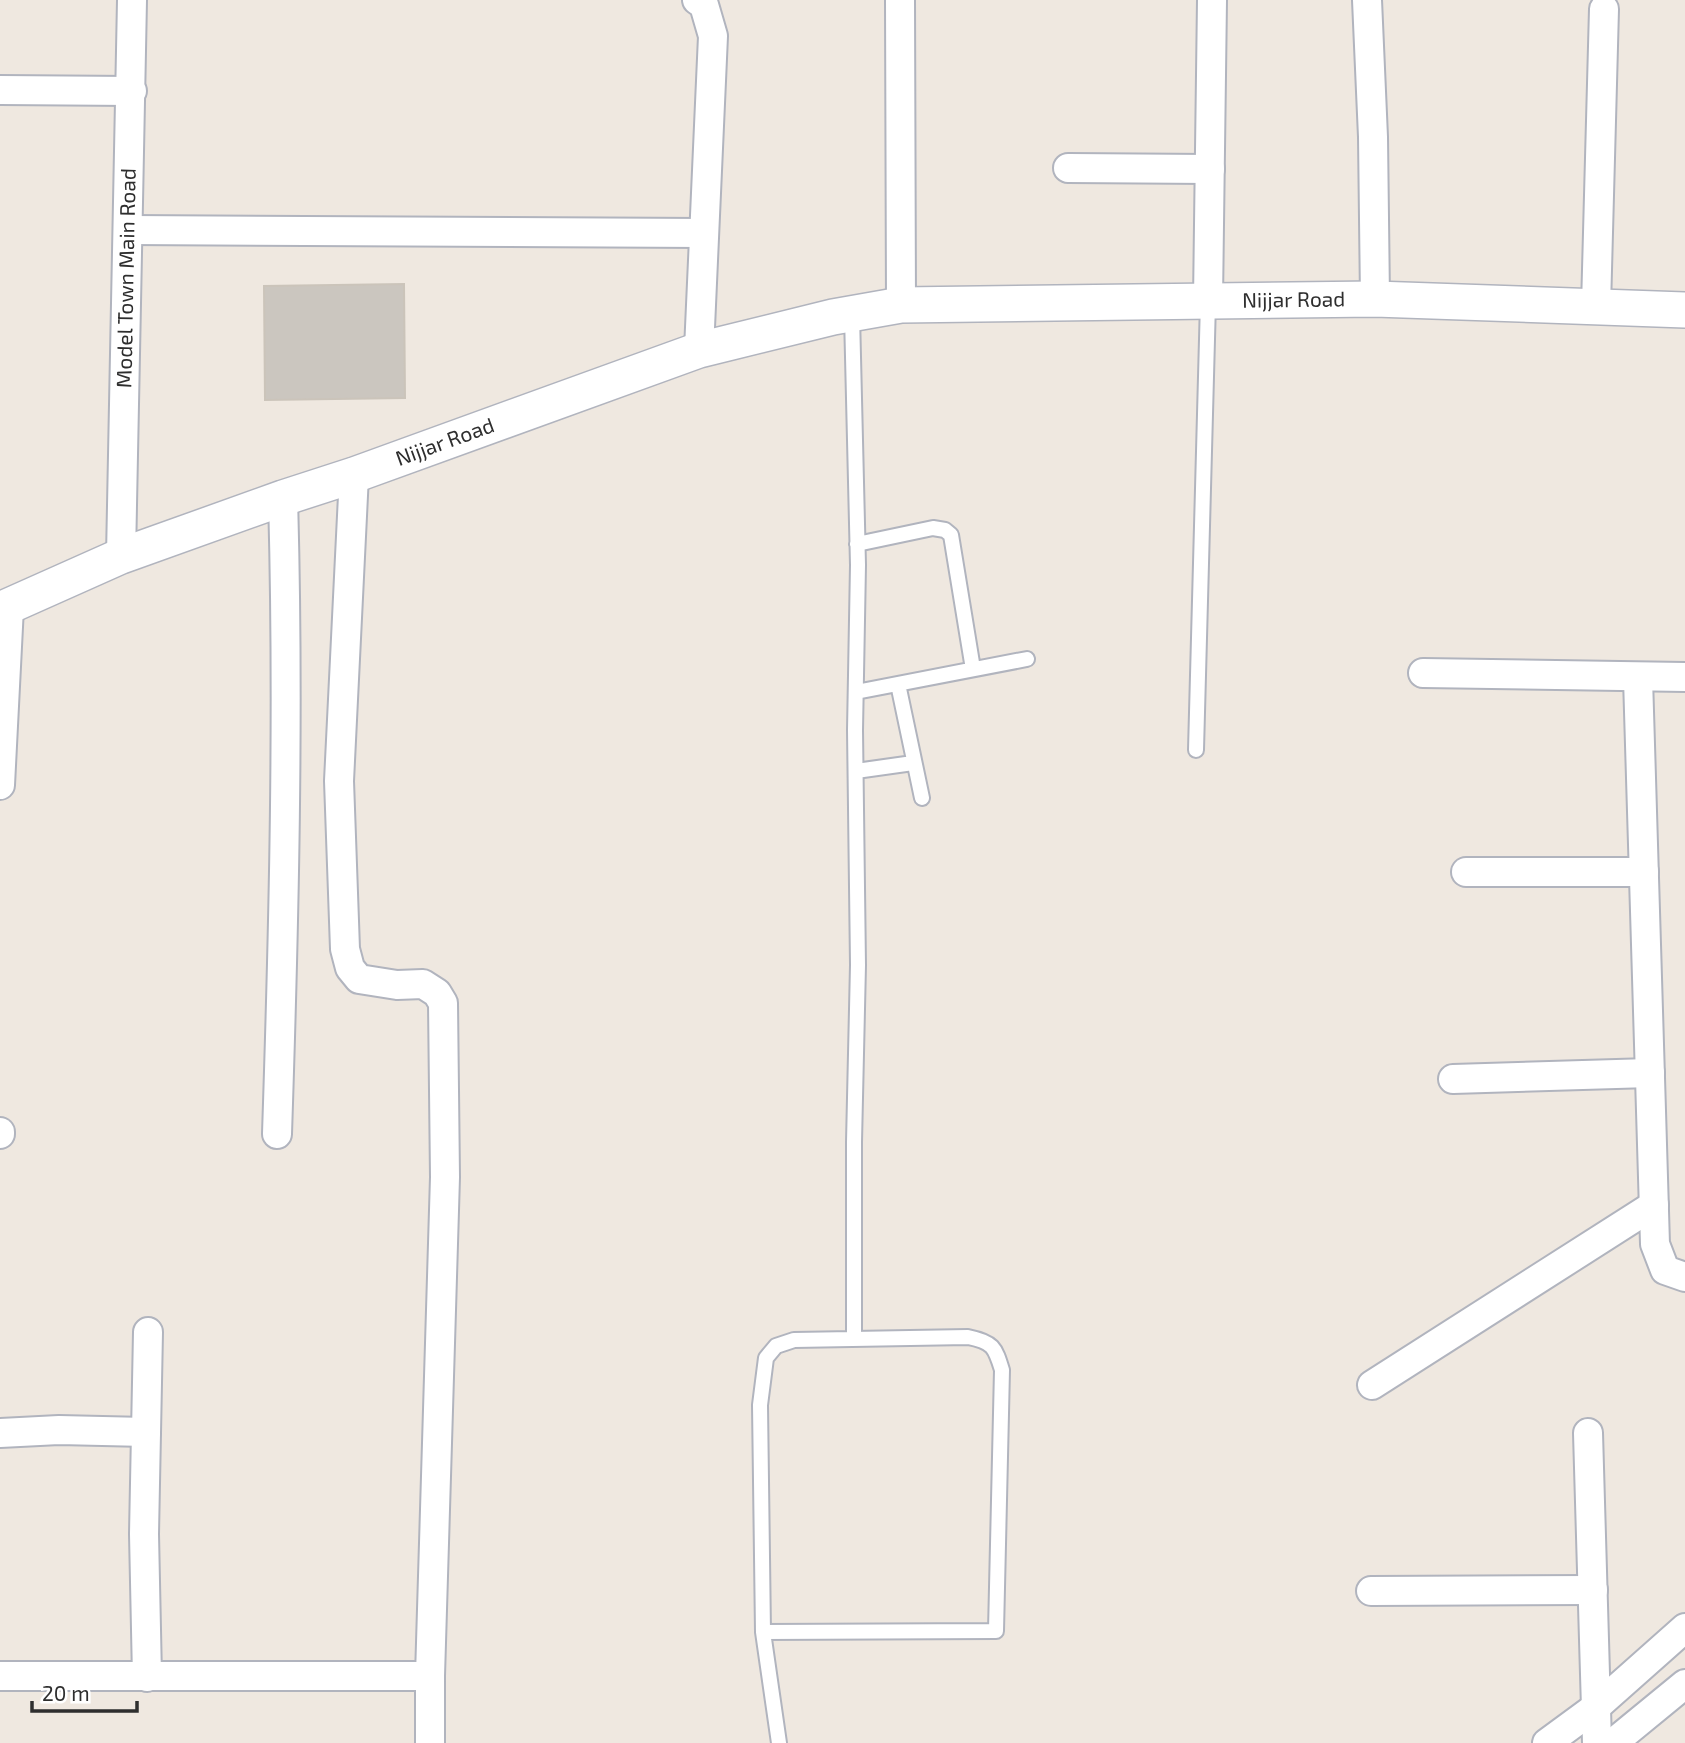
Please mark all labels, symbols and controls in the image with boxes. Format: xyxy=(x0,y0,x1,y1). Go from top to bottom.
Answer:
street label: Model Town Main Road xyxy=(110,168,140,388)
street label: Nijjar Road xyxy=(1242,285,1345,312)
street label: Nijjar Road xyxy=(392,411,497,470)
scale bar xyxy=(32,1670,136,1714)
text: 20 m xyxy=(42,1680,90,1705)

